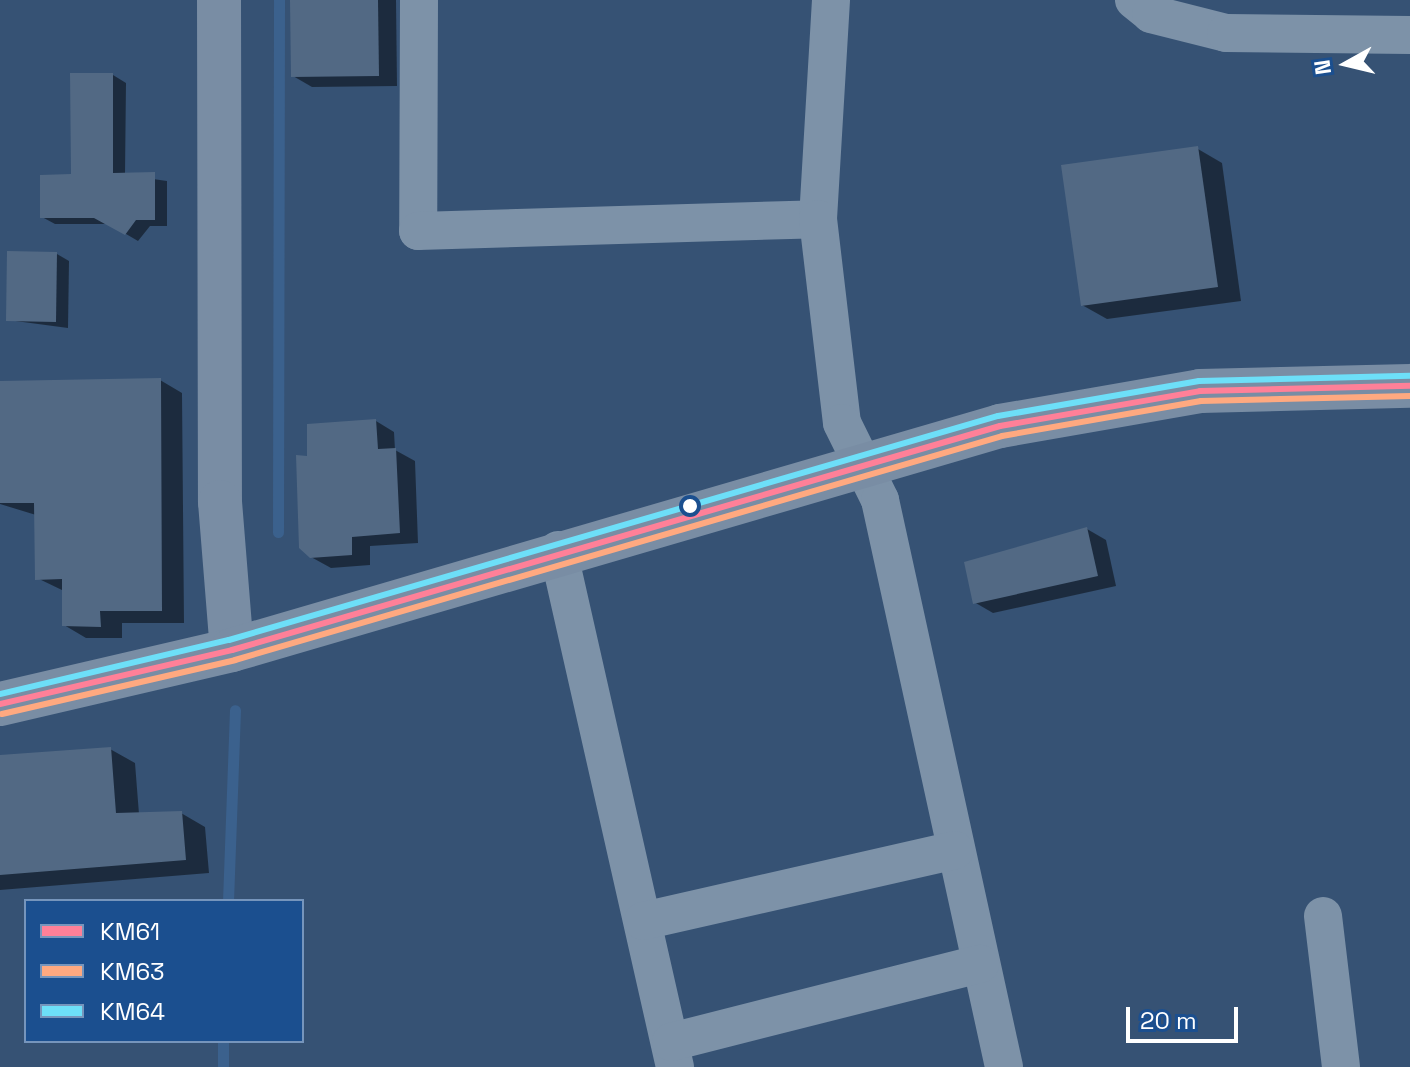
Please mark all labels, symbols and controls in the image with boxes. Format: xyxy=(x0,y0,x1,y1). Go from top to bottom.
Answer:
north arrow xyxy=(1306,24,1386,104)
text: N xyxy=(1307,58,1337,77)
unlabelled marker xyxy=(682,498,698,514)
legend xyxy=(24,899,304,1043)
text: KM61 xyxy=(100,916,160,947)
text: KM63 xyxy=(100,956,165,987)
scale bar xyxy=(1130,991,1242,1041)
text: KM64 xyxy=(100,996,165,1027)
text: 20 m xyxy=(1140,1005,1197,1036)

